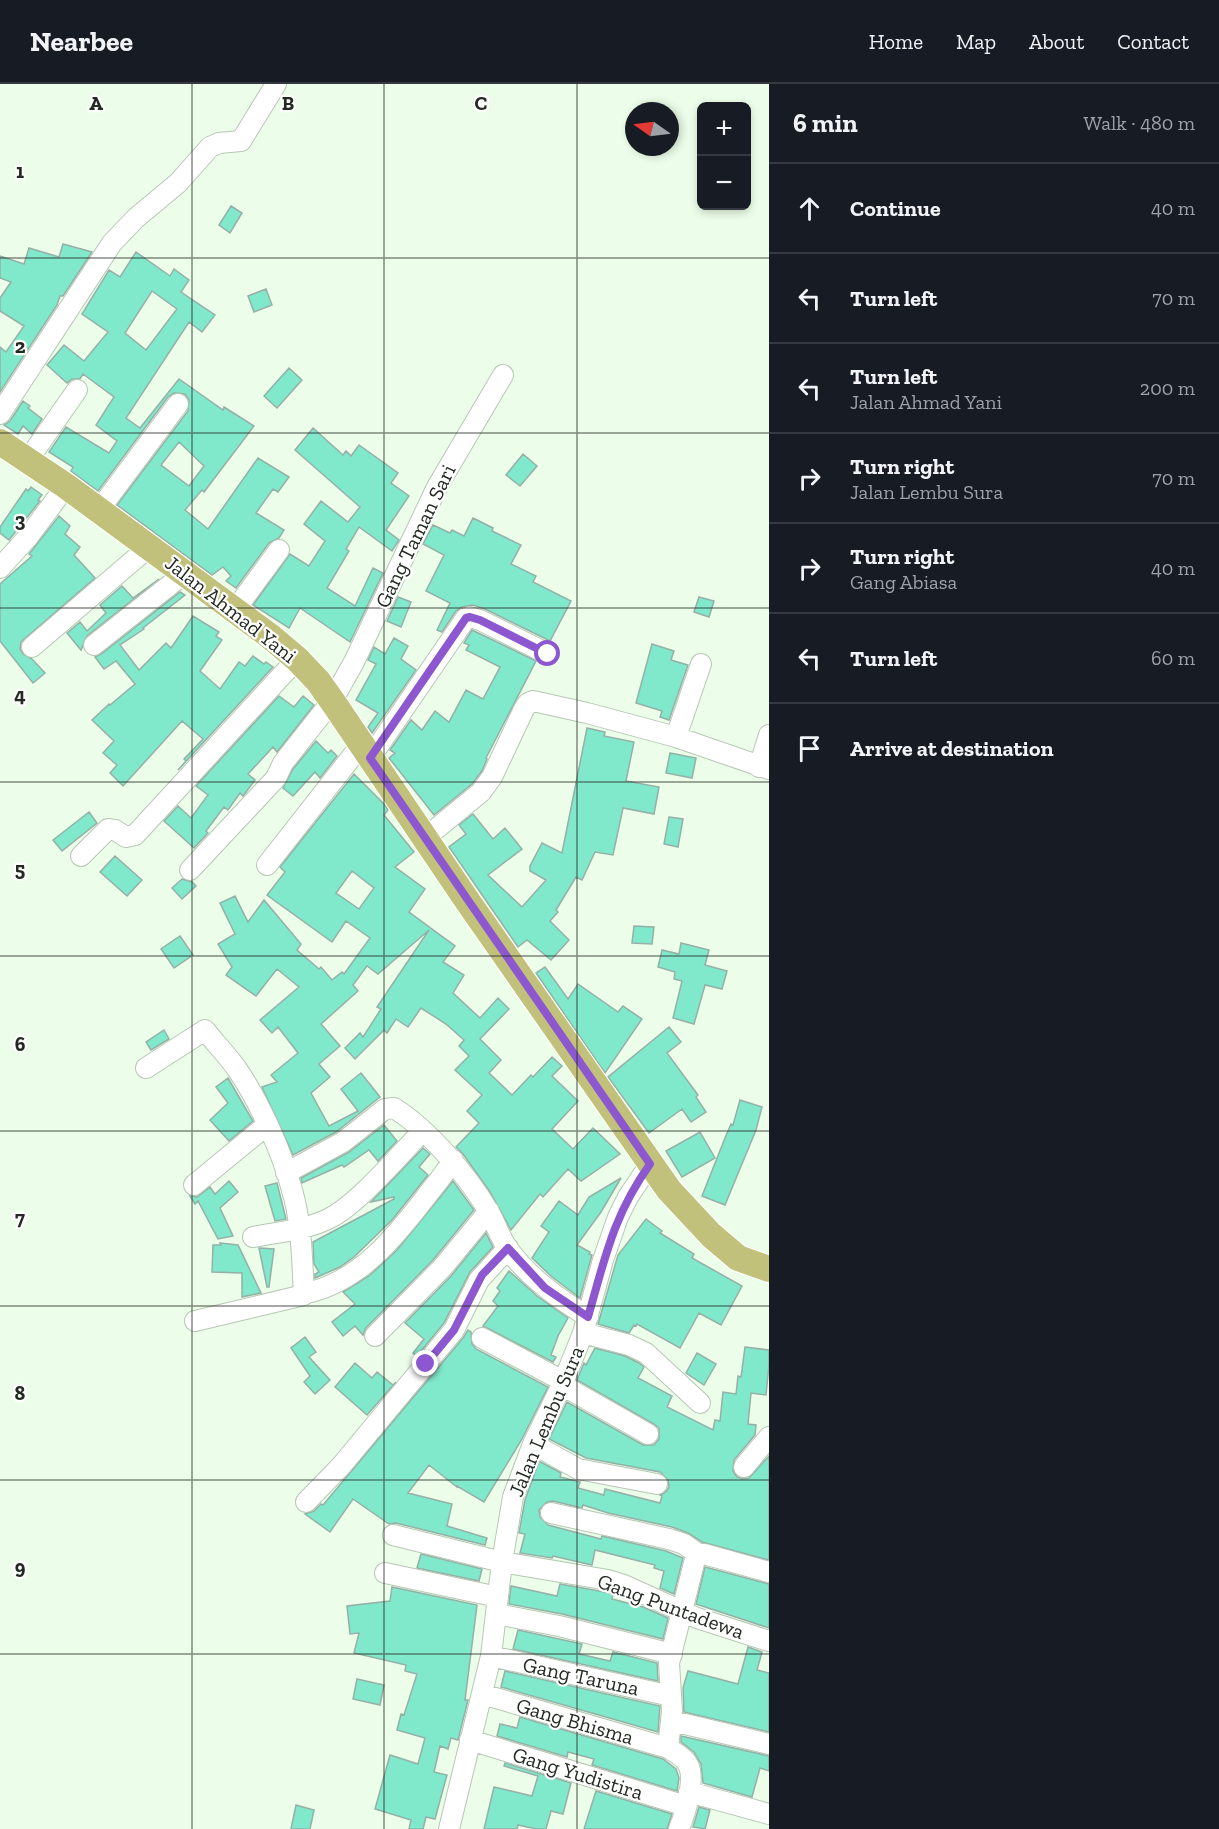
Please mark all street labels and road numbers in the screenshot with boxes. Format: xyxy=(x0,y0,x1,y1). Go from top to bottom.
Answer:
street label: Gang Taman Sari xyxy=(370,460,461,612)
street label: Jalan Ahmad Yani xyxy=(160,550,302,668)
street label: Jalan Lembu Sura xyxy=(503,1342,589,1500)
street label: Gang Puntadewa xyxy=(594,1568,748,1644)
street label: Gang Taruna xyxy=(521,1652,641,1700)
street label: Gang Bhisma xyxy=(514,1692,636,1750)
street label: Gang Yudistira xyxy=(510,1741,646,1805)

